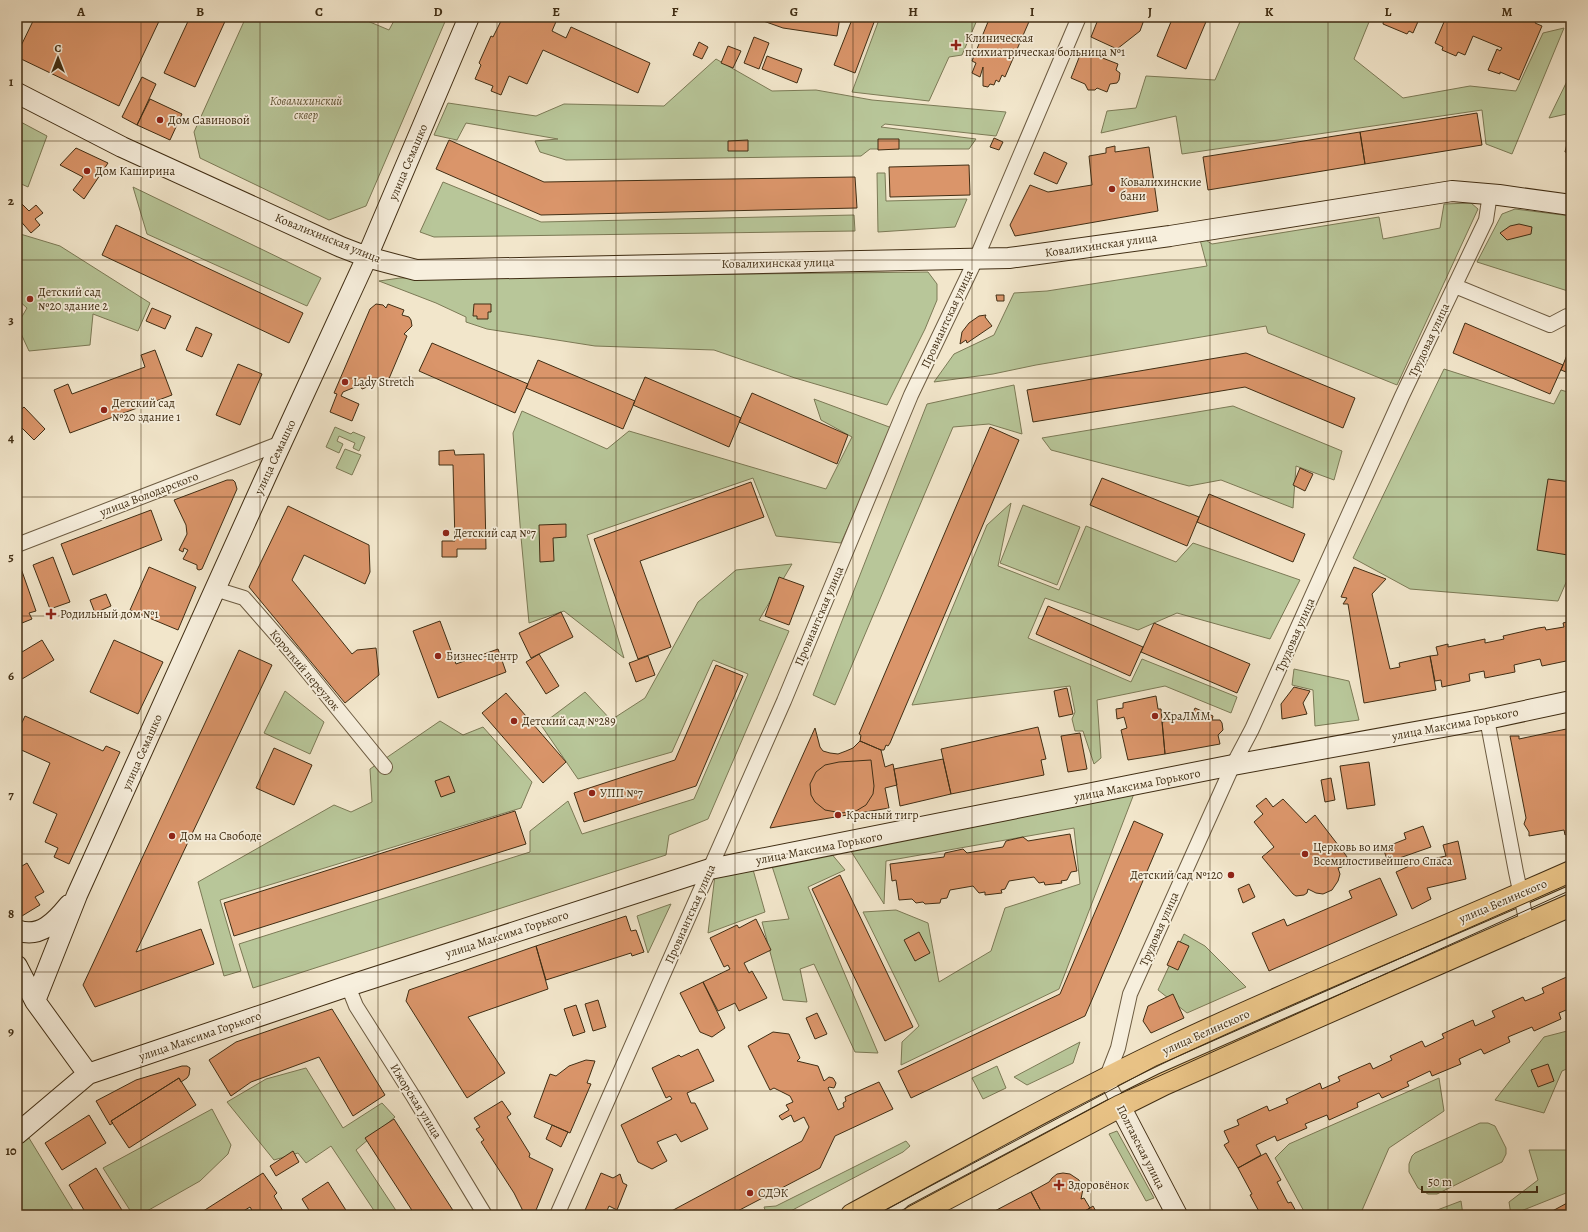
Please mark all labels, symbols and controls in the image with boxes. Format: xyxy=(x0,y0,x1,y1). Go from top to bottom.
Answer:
text: A xyxy=(76,3,86,20)
text: B xyxy=(196,3,204,20)
text: C xyxy=(315,3,323,20)
text: D xyxy=(433,3,443,20)
text: E xyxy=(552,3,560,20)
text: F xyxy=(672,3,679,20)
text: G xyxy=(790,3,798,20)
text: H xyxy=(908,3,918,20)
text: I xyxy=(1030,3,1035,20)
text: J xyxy=(1148,3,1152,20)
text: K xyxy=(1265,3,1274,20)
text: L xyxy=(1385,3,1392,20)
text: M xyxy=(1502,3,1513,20)
place label: Клиническая психиатрическая больница №1 xyxy=(965,30,1125,60)
north arrow xyxy=(38,38,78,78)
marker: Клиническая психиатрическая больница №1 xyxy=(950,39,962,51)
text: С xyxy=(55,41,62,56)
text: 1 xyxy=(9,73,14,90)
park label: Ковалихинский сквер xyxy=(270,93,342,123)
place label: Дом Савиновой xyxy=(168,112,250,128)
marker: Дом Савиновой xyxy=(155,115,165,125)
street label: улица Семашко xyxy=(384,121,431,203)
place label: Дом Каширина xyxy=(95,163,175,179)
marker: Дом Каширина xyxy=(82,166,92,176)
place label: Ковалихинские бани xyxy=(1120,174,1201,204)
marker: Ковалихинские бани xyxy=(1107,184,1117,194)
text: 2 xyxy=(8,192,15,209)
street label: Ковалихинская улица xyxy=(273,209,384,267)
street label: Ковалихинская улица xyxy=(1044,229,1159,261)
street label: Ковалихинская улица xyxy=(721,254,835,272)
street label: Провиантская улица xyxy=(917,267,977,371)
place label: Детский сад №20 здание 2 xyxy=(38,284,108,314)
marker: Детский сад №20 здание 2 xyxy=(25,294,35,304)
street label: Трудовая улица xyxy=(1405,300,1453,380)
text: 3 xyxy=(8,311,14,328)
place label: Lady Stretch xyxy=(353,374,415,390)
marker: Lady Stretch xyxy=(340,377,350,387)
place label: Детский сад №20 здание 1 xyxy=(112,395,180,425)
marker: Детский сад №20 здание 1 xyxy=(99,405,109,415)
street label: улица Семашко xyxy=(250,417,299,498)
text: 4 xyxy=(8,429,14,446)
street label: улица Володарского xyxy=(97,468,201,521)
place label: Детский сад №7 xyxy=(454,525,537,541)
marker: Детский сад №7 xyxy=(441,528,451,538)
text: 5 xyxy=(8,548,14,565)
street label: Провиантская улица xyxy=(791,563,847,668)
street label: Трудовая улица xyxy=(1271,595,1319,675)
place label: Родильный дом №1 xyxy=(60,606,159,622)
marker: Родильный дом №1 xyxy=(45,608,57,620)
street label: Короткий переулок xyxy=(266,626,344,714)
place label: Бизнес-центр xyxy=(446,648,518,664)
marker: Бизнес-центр xyxy=(433,651,443,661)
text: 6 xyxy=(8,667,14,684)
street label: улица Максима Горького xyxy=(1389,704,1520,744)
place label: ХраЛММ xyxy=(1163,708,1211,724)
marker: ХраЛММ xyxy=(1150,711,1160,721)
street label: улица Семашко xyxy=(118,712,166,793)
place label: Детский сад №289 xyxy=(522,713,616,729)
marker: Детский сад №289 xyxy=(509,716,519,726)
street label: улица Максима Горького xyxy=(1071,765,1202,805)
place label: УПП №7 xyxy=(600,785,644,801)
text: 7 xyxy=(8,786,14,803)
marker: УПП №7 xyxy=(587,788,597,798)
place label: Красный тигр xyxy=(846,807,919,823)
marker: Красный тигр xyxy=(833,810,843,820)
place label: Дом на Свободе xyxy=(180,828,262,844)
street label: улица Максима Горького xyxy=(753,828,884,868)
marker: Дом на Свободе xyxy=(167,831,177,841)
place label: Церковь во имя Всемилостивейшего Спаса xyxy=(1313,839,1453,869)
marker: Церковь во имя Всемилостивейшего Спаса xyxy=(1300,849,1310,859)
street label: Провиантская улица xyxy=(661,861,719,966)
place label: Детский сад №120 xyxy=(1130,867,1223,883)
marker: Детский сад №120 xyxy=(1226,870,1236,880)
street label: улица Белинского xyxy=(1456,875,1549,927)
street label: Трудовая улица xyxy=(1135,889,1183,969)
text: 8 xyxy=(8,905,14,922)
street label: улица Максима Горького xyxy=(442,907,571,962)
street label: улица Белинского xyxy=(1159,1006,1252,1059)
street label: улица Максима Горького xyxy=(136,1008,263,1065)
text: 9 xyxy=(8,1023,14,1040)
street label: Ижорская улица xyxy=(386,1060,446,1142)
street label: Полтавская улица xyxy=(1113,1102,1169,1192)
text: 10 xyxy=(5,1142,17,1159)
scale bar xyxy=(1422,1168,1537,1194)
text: 50 m xyxy=(1428,1174,1452,1190)
place label: Здоровёнок xyxy=(1068,1177,1129,1193)
marker: Здоровёнок xyxy=(1053,1179,1065,1191)
place label: СДЭК xyxy=(758,1185,789,1201)
marker: СДЭК xyxy=(745,1188,755,1198)

